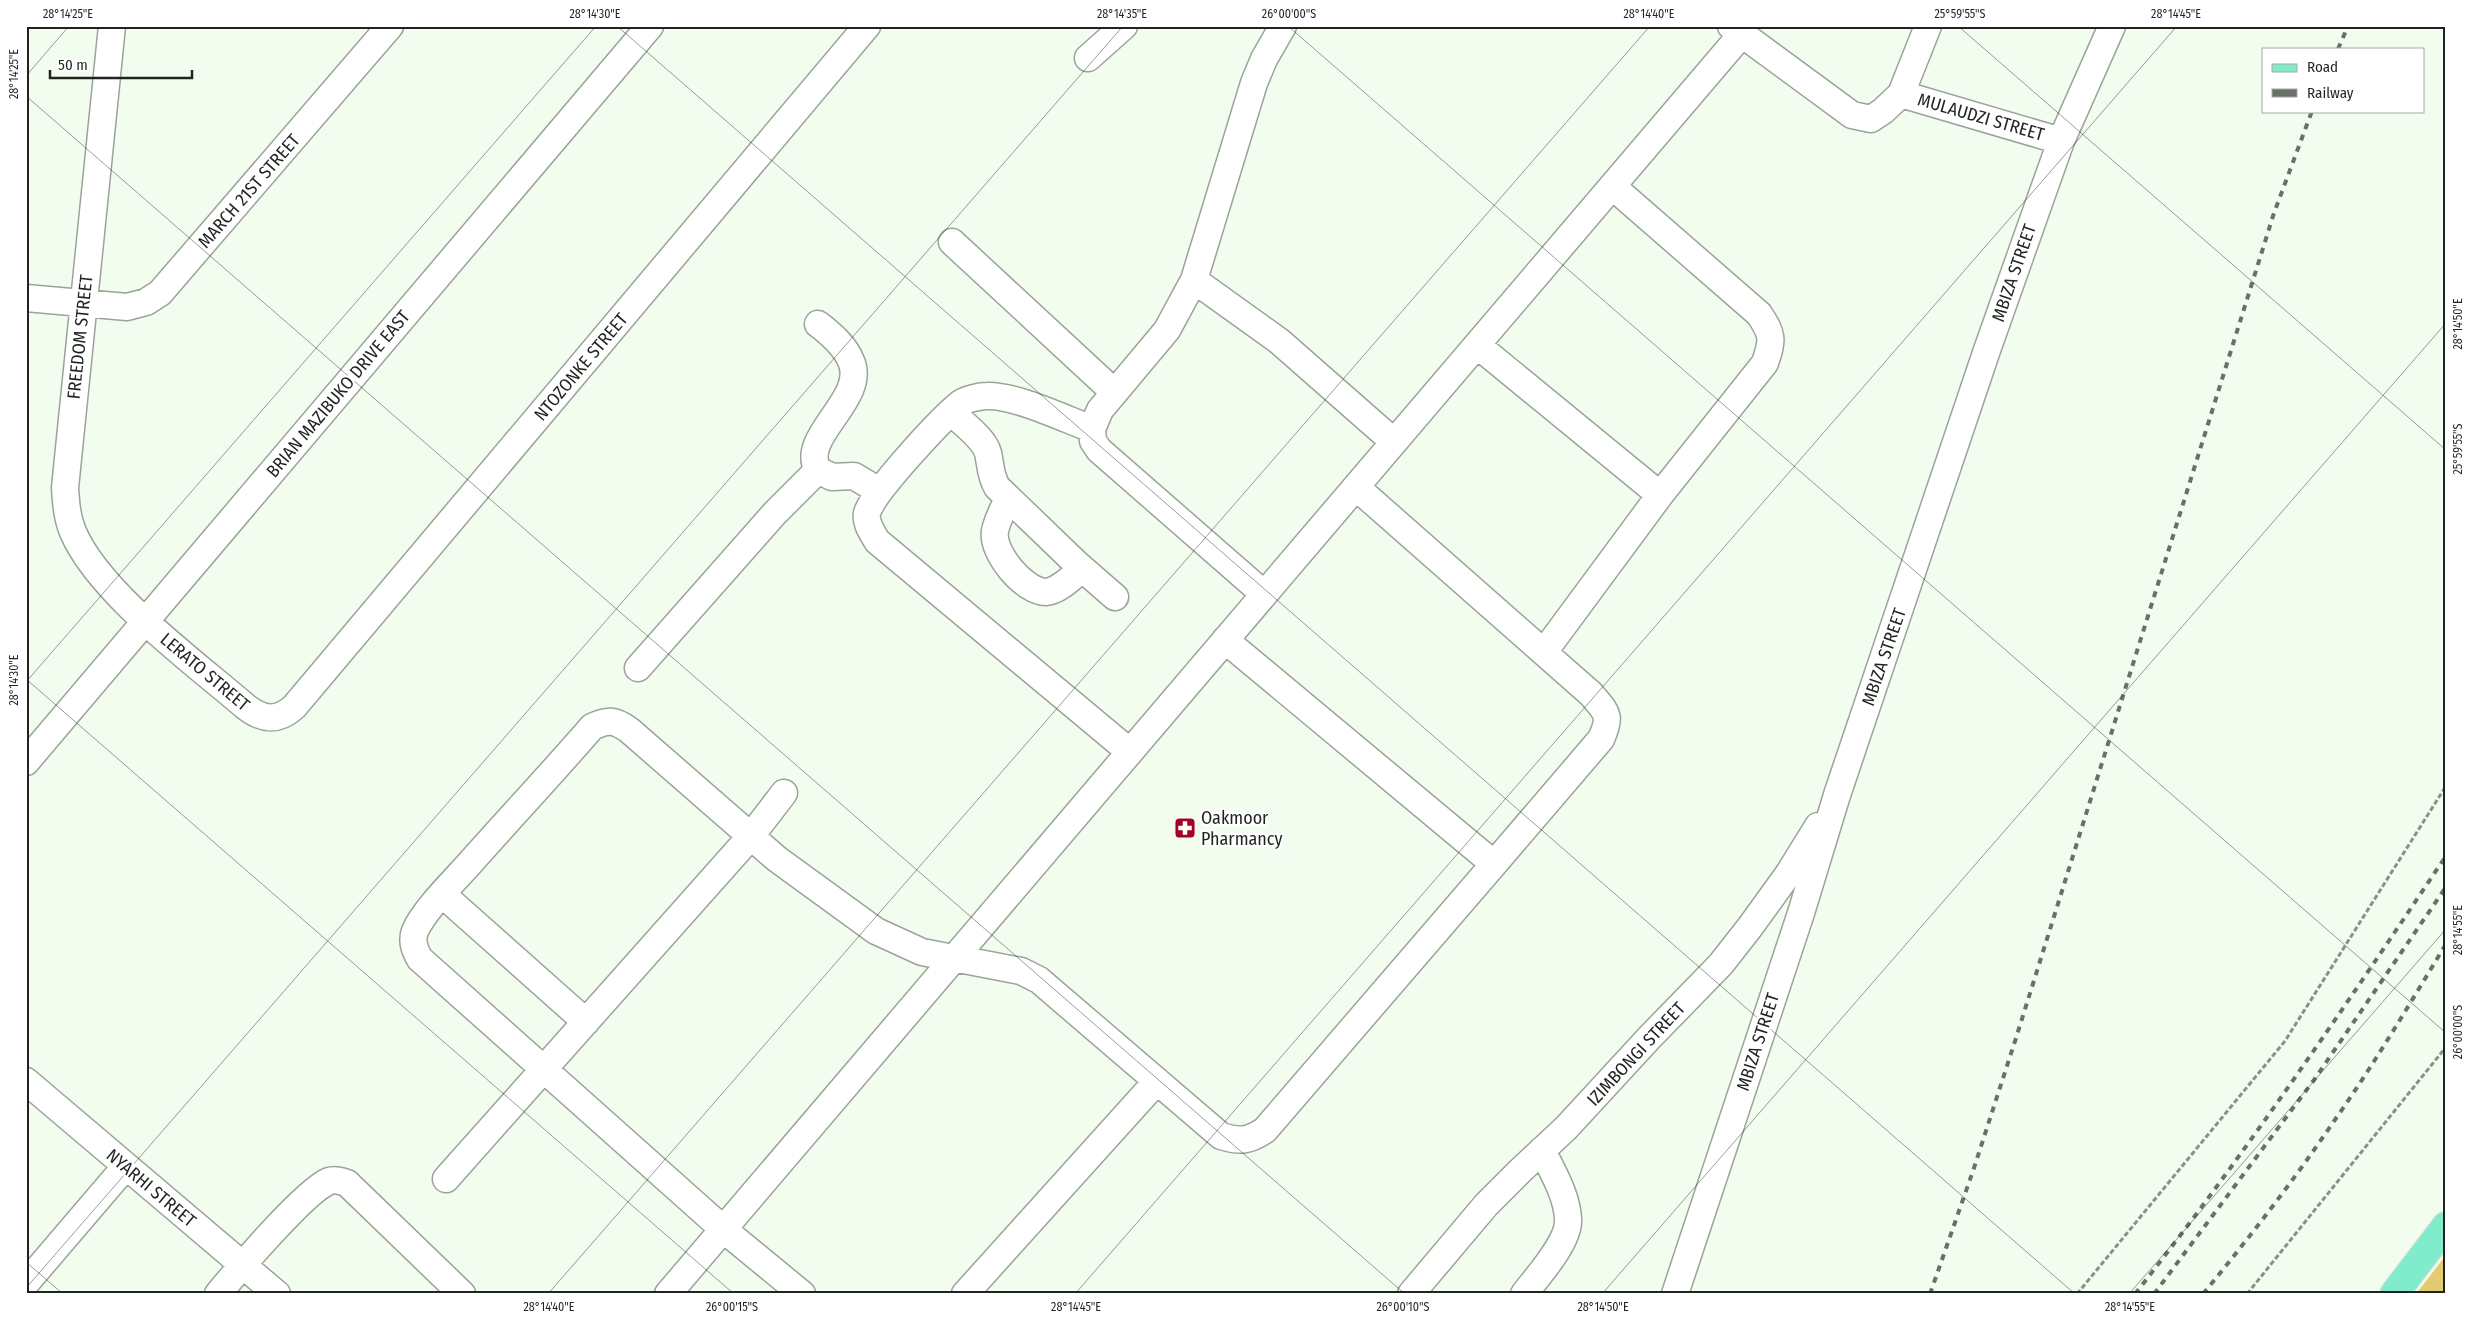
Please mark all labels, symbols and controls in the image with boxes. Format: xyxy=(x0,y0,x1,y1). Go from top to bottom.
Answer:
text: 28°14'25"E xyxy=(43,7,93,21)
text: 28°14'30"E xyxy=(570,7,621,21)
text: 28°14'35"E xyxy=(1097,7,1147,21)
text: 26°00'00"S xyxy=(1262,7,1316,21)
text: 28°14'40"E xyxy=(1624,7,1675,21)
text: 25°59'55"S xyxy=(1935,7,1986,21)
text: 28°14'45"E xyxy=(2151,7,2201,21)
scale bar xyxy=(50,48,192,80)
legend xyxy=(2262,48,2424,112)
text: 28°14'25"E xyxy=(7,49,21,99)
text: 50 m xyxy=(58,56,88,74)
text: Road xyxy=(2307,58,2338,76)
text: Railway xyxy=(2307,84,2354,102)
street label: MULAUDZI STREET xyxy=(1915,88,2047,146)
street label: MARCH 21ST STREET xyxy=(194,129,305,252)
street label: MBIZA STREET xyxy=(1987,221,2041,325)
street label: FREEDOM STREET xyxy=(63,273,98,400)
text: 28°14'50"E xyxy=(2451,298,2465,350)
street label: BRIAN MAZIBUKO DRIVE EAST xyxy=(262,305,415,482)
street label: NTOZONKE STREET xyxy=(530,308,633,425)
text: 25°59'55"S xyxy=(2451,423,2465,474)
street label: MBIZA STREET xyxy=(1857,605,1911,709)
street label: LERATO STREET xyxy=(156,628,255,716)
text: 28°14'30"E xyxy=(7,654,21,705)
place label: Oakmoor Pharmancy xyxy=(1201,807,1283,850)
pharmacy icon: Oakmoor Pharmancy xyxy=(1173,816,1197,840)
text: 28°14'55"E xyxy=(2451,905,2465,955)
street label: MBIZA STREET xyxy=(1732,990,1784,1094)
street label: IZIMBONGI STREET xyxy=(1582,997,1690,1110)
text: 26°00'00"S xyxy=(2451,1005,2465,1059)
street label: NYARHI STREET xyxy=(102,1144,201,1232)
text: 28°14'40"E xyxy=(524,1300,575,1314)
text: 26°00'15"S xyxy=(706,1300,758,1314)
text: 28°14'45"E xyxy=(1051,1300,1101,1314)
text: 26°00'10"S xyxy=(1377,1300,1429,1314)
text: 28°14'50"E xyxy=(1577,1300,1629,1314)
text: 28°14'55"E xyxy=(2105,1300,2155,1314)

